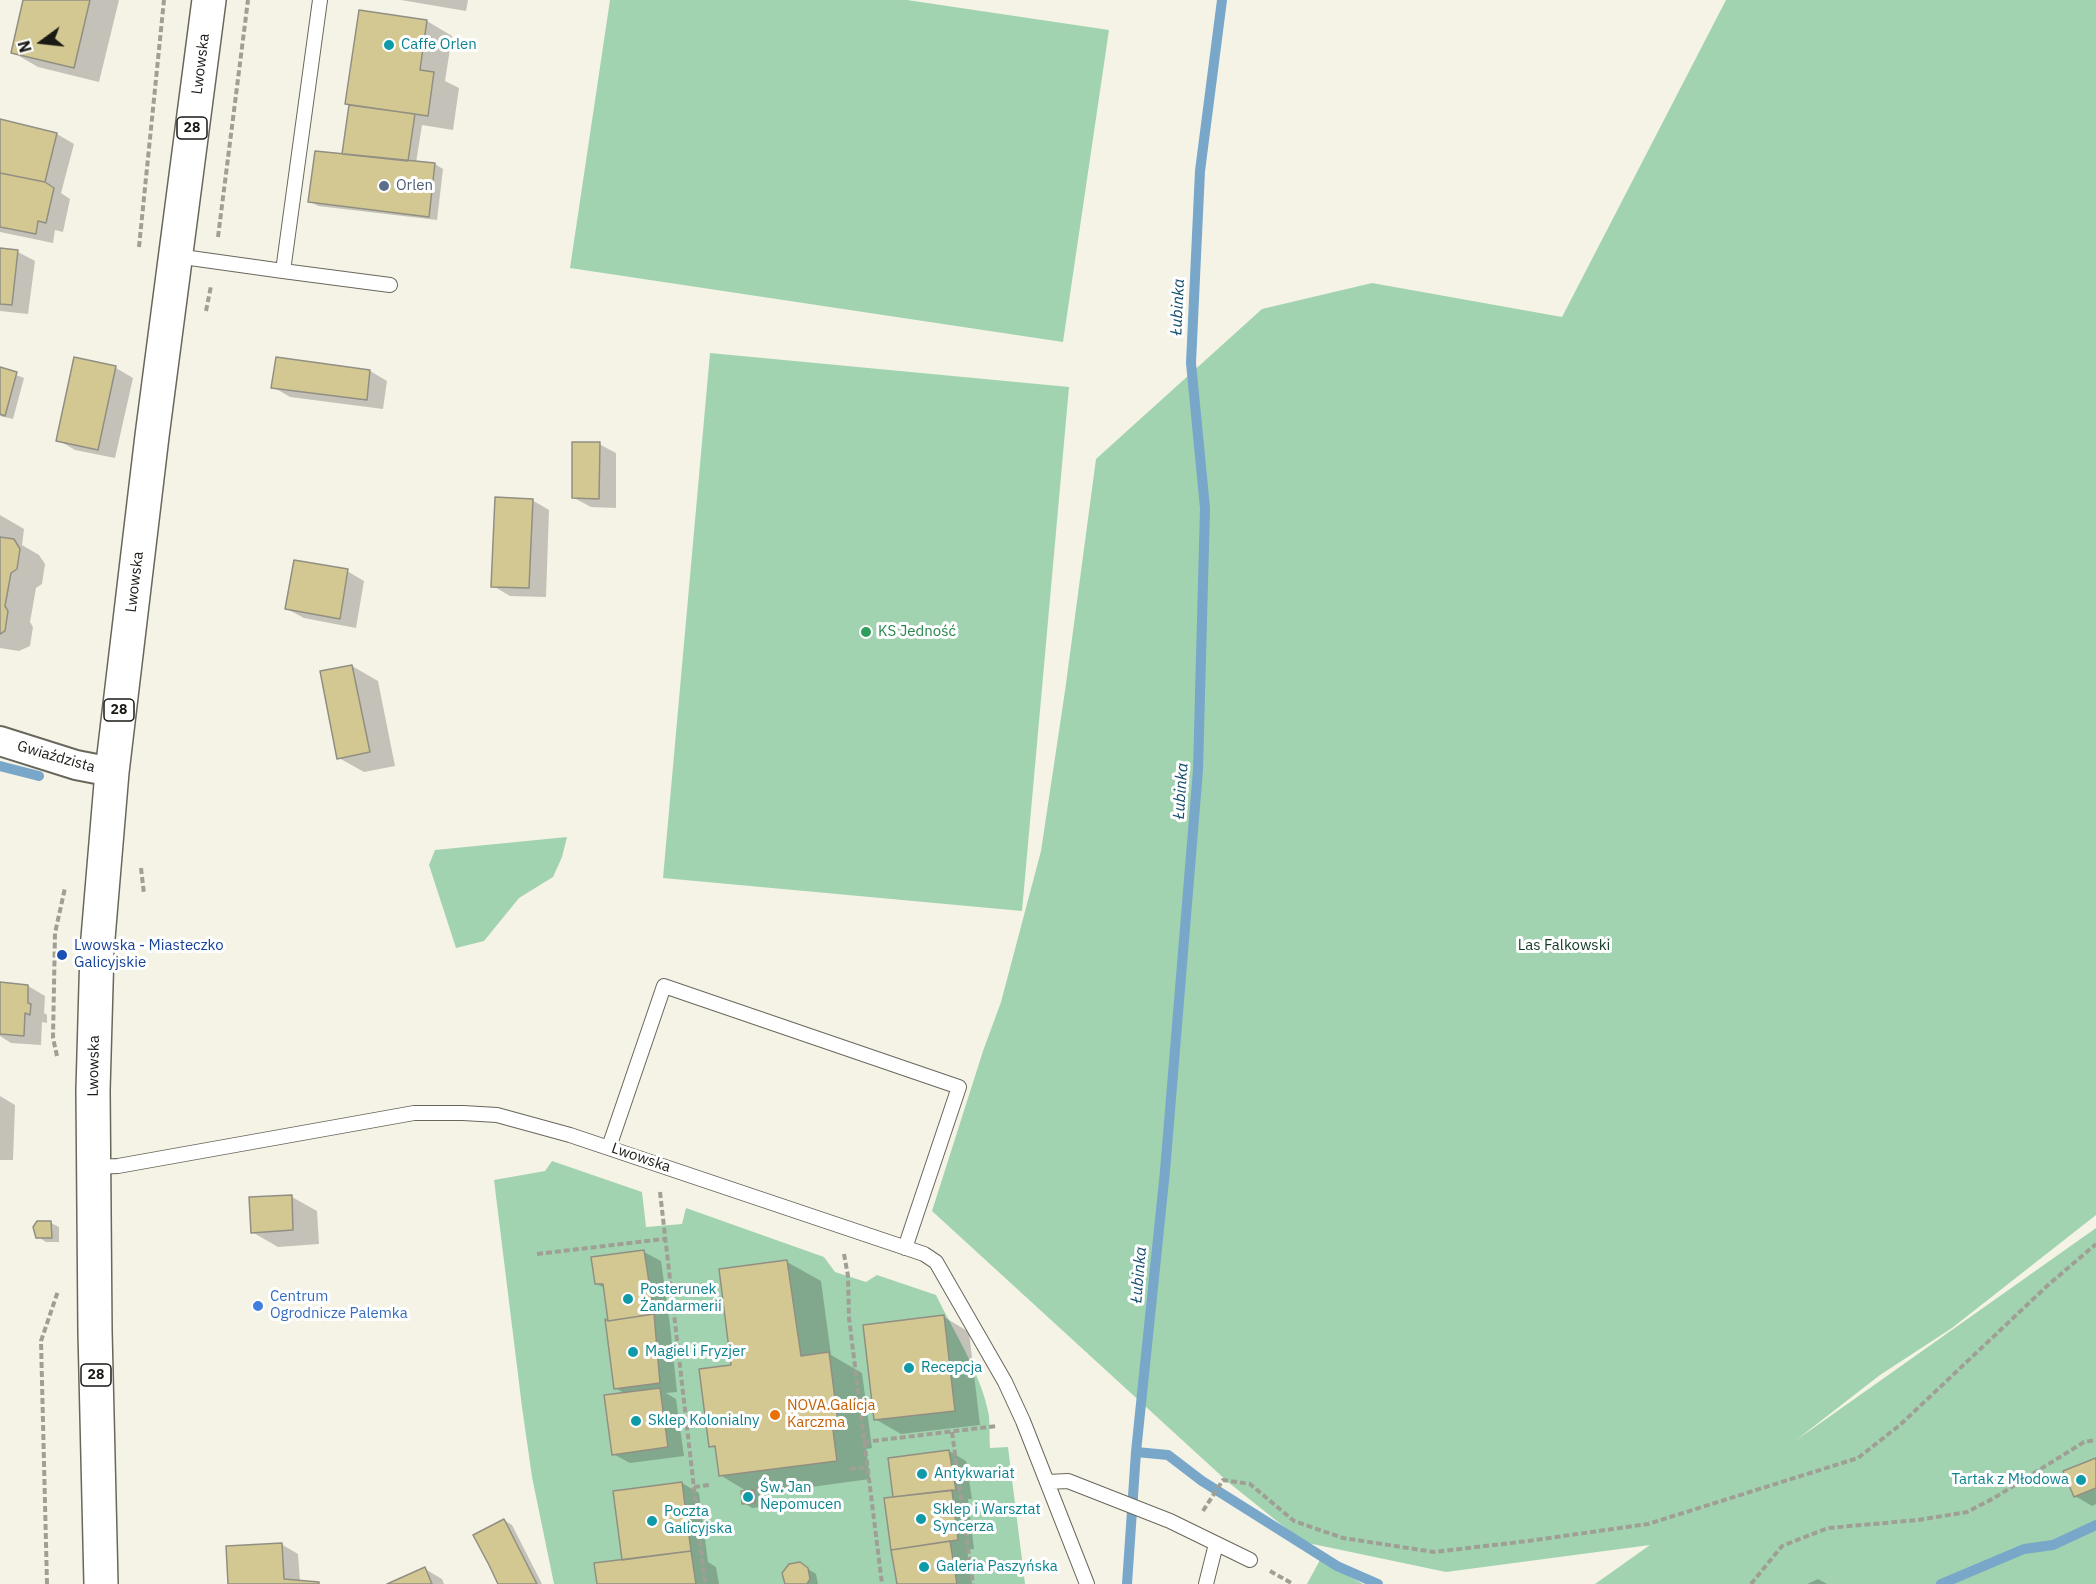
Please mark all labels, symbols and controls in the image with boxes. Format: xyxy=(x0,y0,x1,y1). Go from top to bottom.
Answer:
north arrow xyxy=(12,12,72,72)
street label: Lwowska xyxy=(188,32,214,96)
place label: Caffe Orlen xyxy=(401,36,477,54)
text: N xyxy=(13,38,36,55)
marker: Caffe Orlen xyxy=(382,38,396,52)
road number: 28 xyxy=(177,117,207,139)
place label: Orlen xyxy=(396,177,433,195)
marker: Orlen xyxy=(377,179,391,193)
water label: Łubinka xyxy=(1167,278,1189,336)
street label: Lwowska xyxy=(122,550,148,614)
place label: KS Jedność xyxy=(878,623,956,641)
marker: KS Jedność xyxy=(859,625,873,639)
road number: 28 xyxy=(104,699,134,721)
street label: Gwiaździsta xyxy=(15,737,97,777)
water label: Łubinka xyxy=(1169,762,1193,820)
place label: Lwowska - Miasteczko Galicyjskie xyxy=(74,937,224,972)
park label: Las Falkowski xyxy=(1518,937,1610,955)
marker: Lwowska - Miasteczko Galicyjskie xyxy=(55,948,69,962)
street label: Lwowska xyxy=(84,1035,104,1097)
street label: Lwowska xyxy=(609,1139,673,1177)
water label: Łubinka xyxy=(1127,1246,1151,1304)
place label: Posterunek Żandarmerii xyxy=(640,1281,722,1316)
place label: Centrum Ogrodnicze Palemka xyxy=(270,1288,408,1323)
marker: Posterunek Żandarmerii xyxy=(621,1292,635,1306)
marker: Centrum Ogrodnicze Palemka xyxy=(251,1299,265,1313)
place label: Magiel i Fryzjer xyxy=(645,1343,746,1361)
marker: Magiel i Fryzjer xyxy=(626,1345,640,1359)
place label: Recepcja xyxy=(921,1359,982,1377)
marker: Recepcja xyxy=(902,1361,916,1375)
road number: 28 xyxy=(81,1364,111,1386)
place label: NOVA.Galicja Karczma xyxy=(787,1397,876,1432)
marker: NOVA.Galicja Karczma xyxy=(768,1408,782,1422)
place label: Sklep Kolonialny xyxy=(648,1412,759,1430)
marker: Sklep Kolonialny xyxy=(629,1414,643,1428)
place label: Antykwariat xyxy=(934,1465,1015,1483)
marker: Antykwariat xyxy=(915,1467,929,1481)
place label: Tartak z Młodowa xyxy=(1952,1471,2069,1489)
marker: Tartak z Młodowa xyxy=(2074,1473,2088,1487)
place label: Św. Jan Nepomucen xyxy=(760,1479,842,1514)
marker: Św. Jan Nepomucen xyxy=(741,1490,755,1504)
place label: Sklep i Warsztat Syncerza xyxy=(933,1501,1041,1536)
place label: Poczta Galicyjska xyxy=(664,1503,732,1538)
marker: Sklep i Warsztat Syncerza xyxy=(914,1512,928,1526)
marker: Poczta Galicyjska xyxy=(645,1514,659,1528)
place label: Galeria Paszyńska xyxy=(936,1558,1058,1576)
marker: Galeria Paszyńska xyxy=(917,1560,931,1574)

